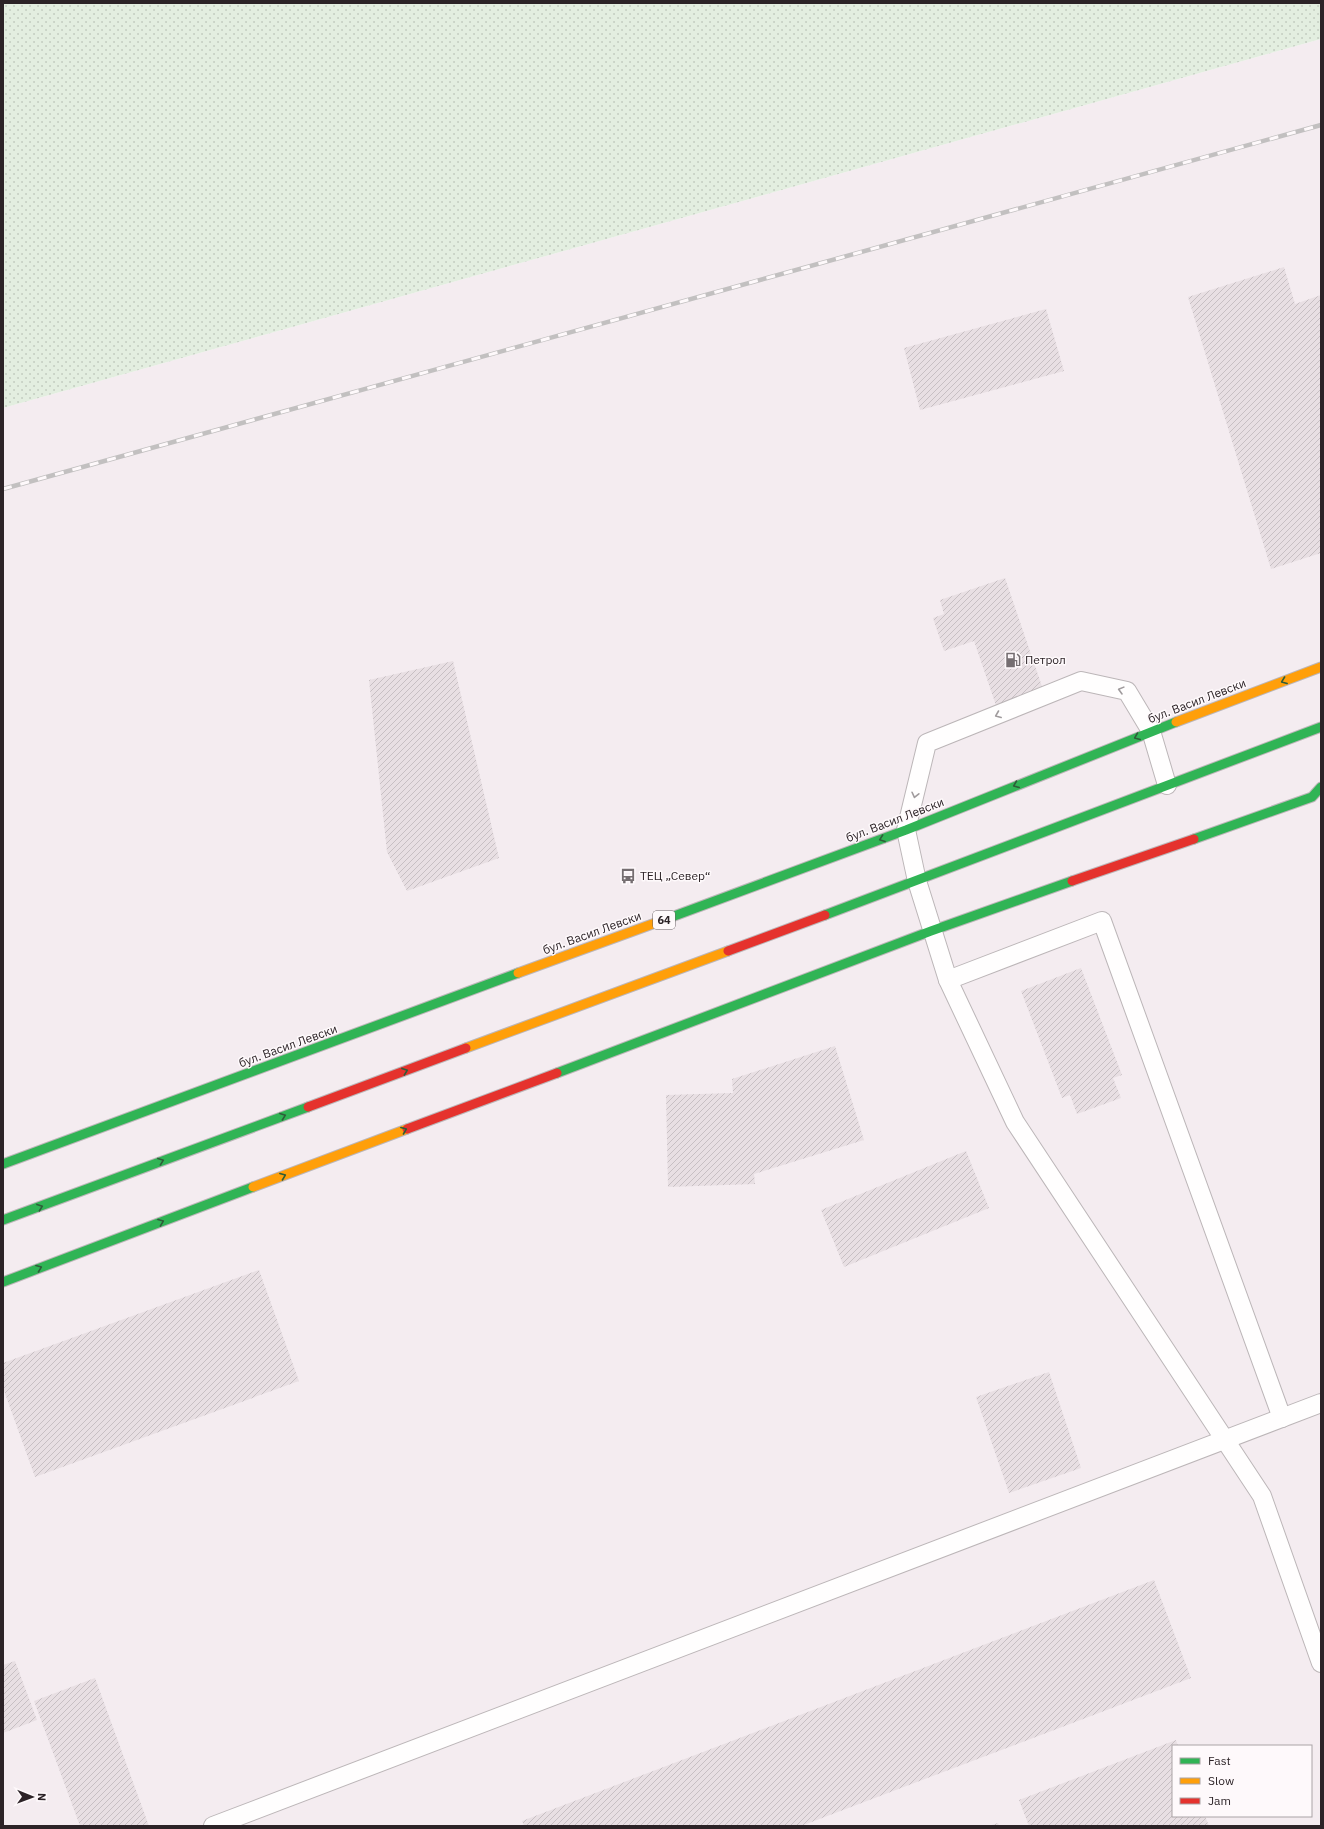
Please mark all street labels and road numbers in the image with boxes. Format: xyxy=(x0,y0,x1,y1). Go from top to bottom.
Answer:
street label: бул. Васил Левски xyxy=(1146,675,1248,726)
street label: бул. Васил Левски xyxy=(844,794,946,845)
street label: бул. Васил Левски xyxy=(541,908,643,957)
road number: 64 xyxy=(653,911,675,929)
street label: бул. Васил Левски xyxy=(237,1021,339,1070)

